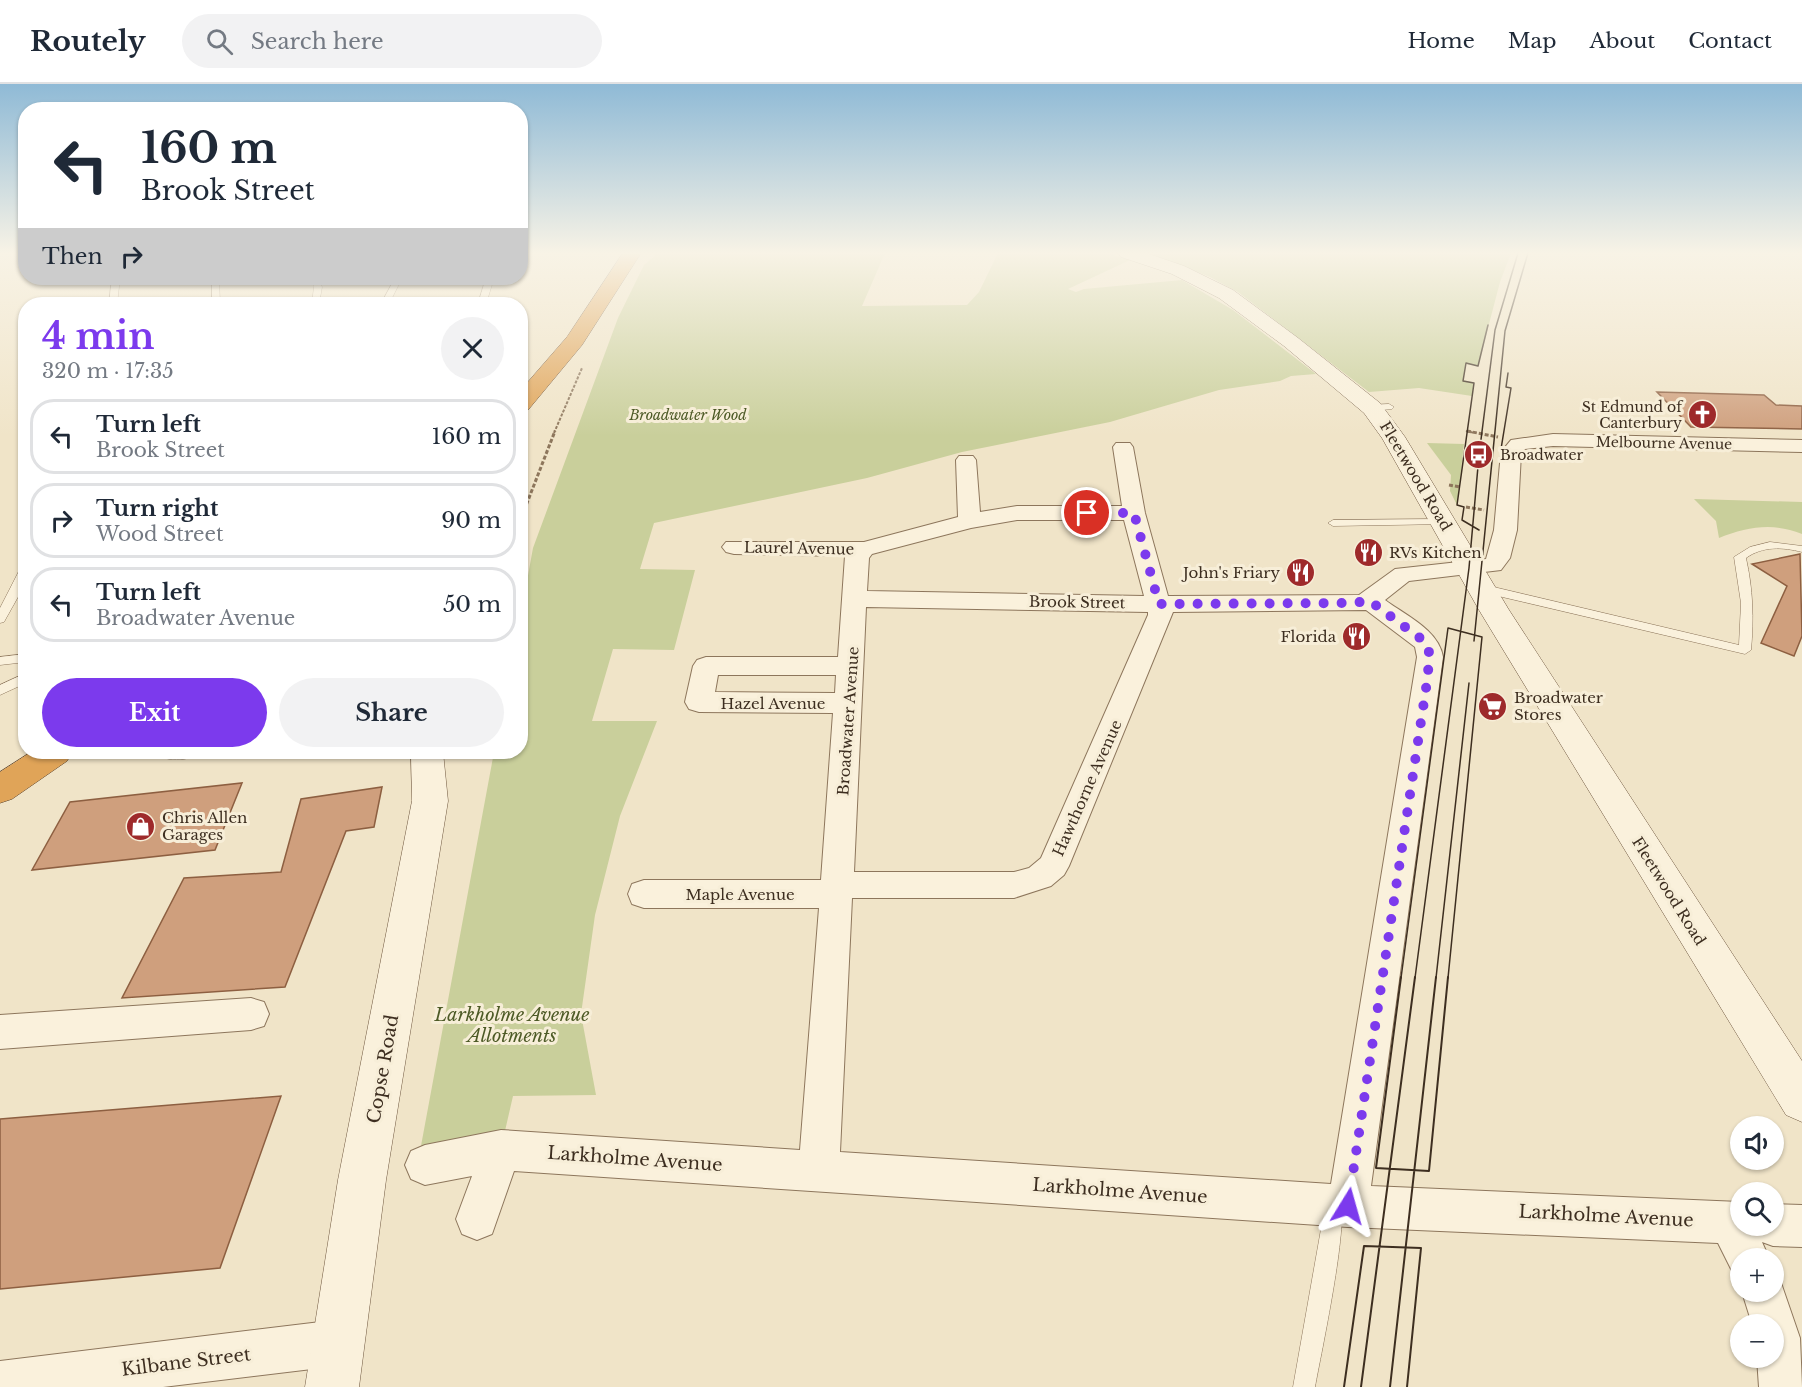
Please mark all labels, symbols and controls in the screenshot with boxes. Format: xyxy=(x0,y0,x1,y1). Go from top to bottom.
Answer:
search box xyxy=(182,14,602,68)
text: Routely xyxy=(30,24,146,59)
icon: search xyxy=(203,25,236,58)
text: Search here xyxy=(251,28,384,55)
text: Home xyxy=(1408,28,1475,54)
text: Map xyxy=(1508,28,1556,54)
text: About xyxy=(1589,28,1655,54)
text: Contact xyxy=(1688,28,1772,54)
text: 160 m xyxy=(141,122,277,174)
icon: left xyxy=(42,126,120,204)
text: Brook Street xyxy=(141,174,315,207)
icon: right xyxy=(115,240,148,273)
text: Then xyxy=(42,243,103,270)
text: 4 min xyxy=(42,314,154,359)
button: close xyxy=(441,317,504,380)
text: 320 m · 17:35 xyxy=(42,359,174,383)
place label: St Edmund of Canterbury xyxy=(1582,398,1684,432)
church icon: St Edmund of Canterbury xyxy=(1687,399,1719,431)
park label: Broadwater Wood xyxy=(628,406,747,424)
text: Turn left xyxy=(96,411,201,438)
street label: Fleetwood Road xyxy=(1376,418,1456,534)
icon: left xyxy=(45,420,78,453)
text: 160 m xyxy=(431,423,501,450)
street label: Melbourne Avenue xyxy=(1596,433,1732,453)
text: Brook Street xyxy=(96,438,225,462)
bus stop icon: Broadwater xyxy=(1463,439,1495,471)
place label: Broadwater xyxy=(1500,446,1583,464)
pin xyxy=(1061,487,1112,538)
text: Turn right xyxy=(96,495,218,522)
icon: arrive xyxy=(1070,496,1103,529)
icon: right xyxy=(45,504,78,537)
text: 90 m xyxy=(441,507,501,534)
text: Wood Street xyxy=(96,522,224,546)
restaurant icon: RVs Kitchen xyxy=(1352,536,1384,568)
street label: Laurel Avenue xyxy=(744,538,854,558)
place label: RVs Kitchen xyxy=(1389,543,1482,562)
restaurant icon: John's Friary xyxy=(1285,556,1317,588)
place label: John's Friary xyxy=(1181,563,1280,582)
text: Turn left xyxy=(96,579,201,606)
icon: left xyxy=(45,588,78,621)
text: 50 m xyxy=(443,591,501,618)
street label: Brook Street xyxy=(1029,592,1126,612)
text: Broadwater Avenue xyxy=(96,606,295,630)
restaurant icon: Florida xyxy=(1341,620,1373,652)
place label: Florida xyxy=(1281,627,1337,646)
street label: Broadwater Avenue xyxy=(833,646,863,796)
button: Exit xyxy=(42,678,267,747)
button: Share xyxy=(279,678,504,747)
place label: Broadwater Stores xyxy=(1514,688,1604,724)
supermarket icon: Broadwater Stores xyxy=(1477,690,1509,722)
street label: Hazel Avenue xyxy=(721,694,825,713)
street label: Hawthorne Avenue xyxy=(1048,717,1126,859)
place label: Chris Allen Garages xyxy=(162,808,247,844)
shop icon: Chris Allen Garages xyxy=(125,810,157,842)
street label: Fleetwood Road xyxy=(1628,833,1710,949)
street label: Maple Avenue xyxy=(685,885,795,904)
park label: Larkholme Avenue Allotments xyxy=(434,1004,589,1047)
street label: Copse Road xyxy=(363,1013,403,1125)
map controls xyxy=(1730,1116,1784,1368)
button: sound xyxy=(1730,1116,1784,1170)
street label: Larkholme Avenue xyxy=(547,1142,723,1176)
street label: Larkholme Avenue xyxy=(1032,1174,1208,1208)
position arrow xyxy=(1316,1174,1380,1238)
button: search xyxy=(1730,1182,1784,1236)
street label: Larkholme Avenue xyxy=(1518,1200,1694,1232)
button: + xyxy=(1730,1248,1784,1302)
button: − xyxy=(1730,1314,1784,1368)
street label: Kilbane Street xyxy=(120,1343,252,1381)

